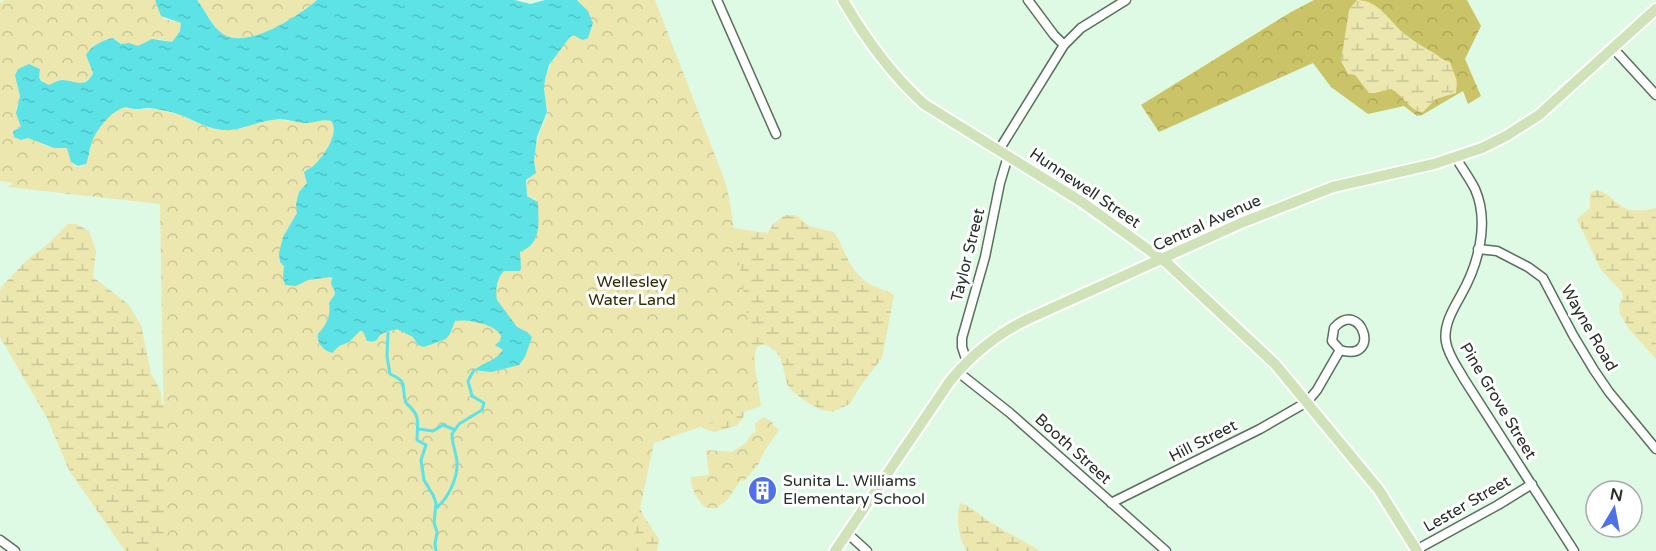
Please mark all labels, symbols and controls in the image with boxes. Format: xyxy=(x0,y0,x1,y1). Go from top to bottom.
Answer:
street label: Hunnewell Street xyxy=(1026,143,1144,233)
street label: Central Avenue xyxy=(1150,190,1264,256)
street label: Taylor Street xyxy=(947,206,989,304)
park label: Wellesley Water Land xyxy=(588,272,676,310)
street label: Wayne Road xyxy=(1556,281,1622,375)
street label: Pine Grove Street xyxy=(1455,339,1541,463)
street label: Booth Street xyxy=(1031,409,1115,489)
street label: Hill Street xyxy=(1166,415,1240,467)
place label: Sunita L. Williams Elementary School xyxy=(783,471,925,509)
street label: Lester Street xyxy=(1420,471,1514,537)
building icon: Sunita L. Williams Elementary School xyxy=(746,474,778,506)
north arrow xyxy=(1584,479,1644,539)
text: N xyxy=(1608,484,1624,506)

